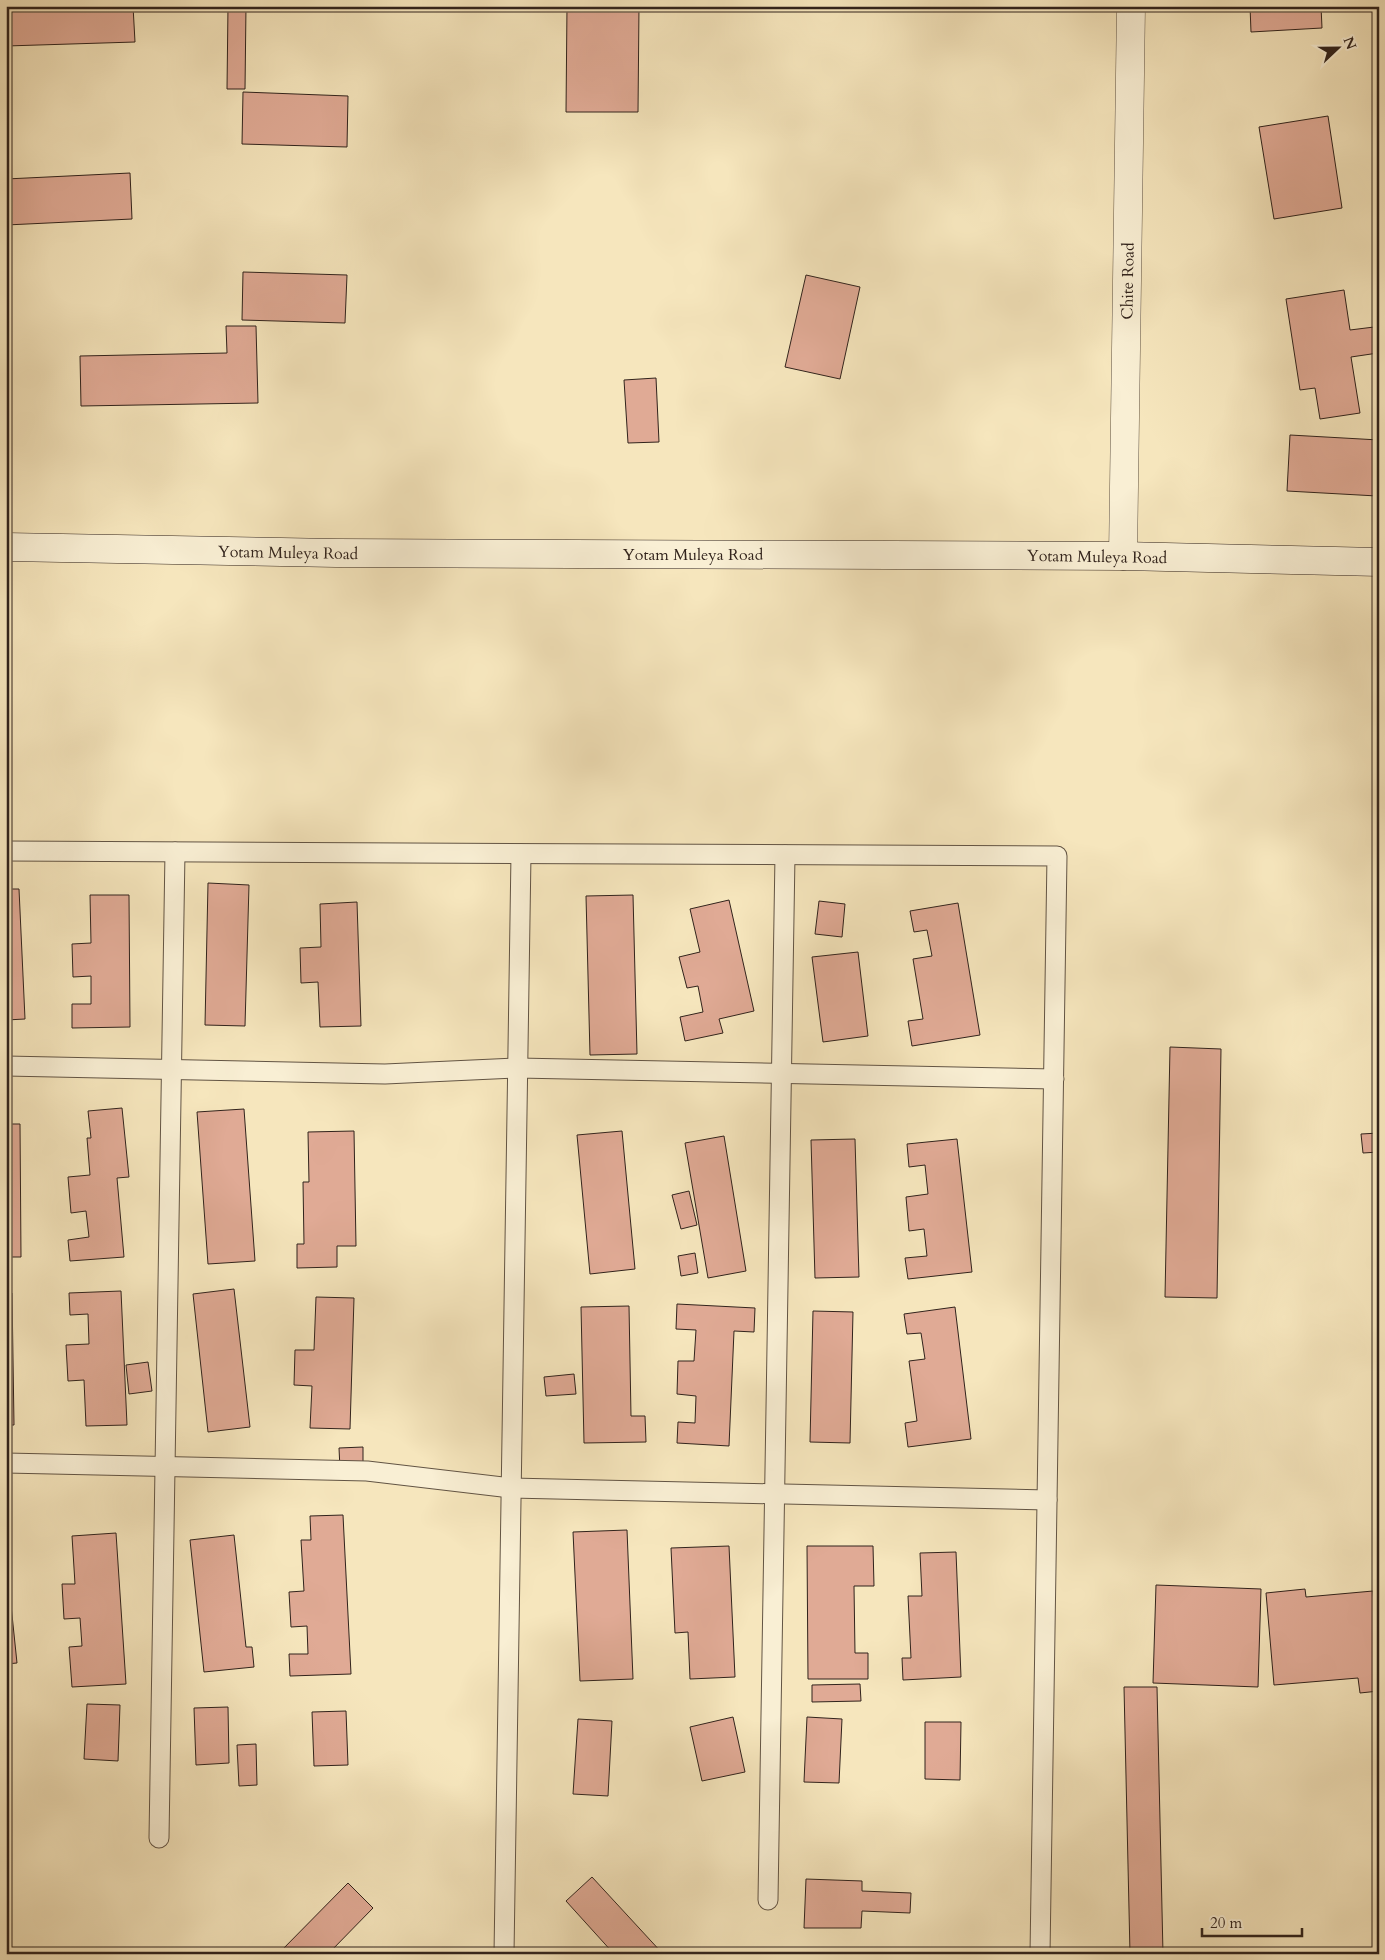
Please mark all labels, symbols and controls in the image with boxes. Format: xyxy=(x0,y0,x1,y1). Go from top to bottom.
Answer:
north arrow xyxy=(1312,22,1362,72)
text: N xyxy=(1339,34,1361,53)
street label: Chite Road xyxy=(1116,242,1140,320)
street label: Yotam Muleya Road xyxy=(218,541,359,565)
street label: Yotam Muleya Road xyxy=(623,544,764,566)
street label: Yotam Muleya Road xyxy=(1027,545,1168,569)
scale bar xyxy=(1202,1905,1302,1937)
text: 20 m xyxy=(1210,1913,1242,1933)

